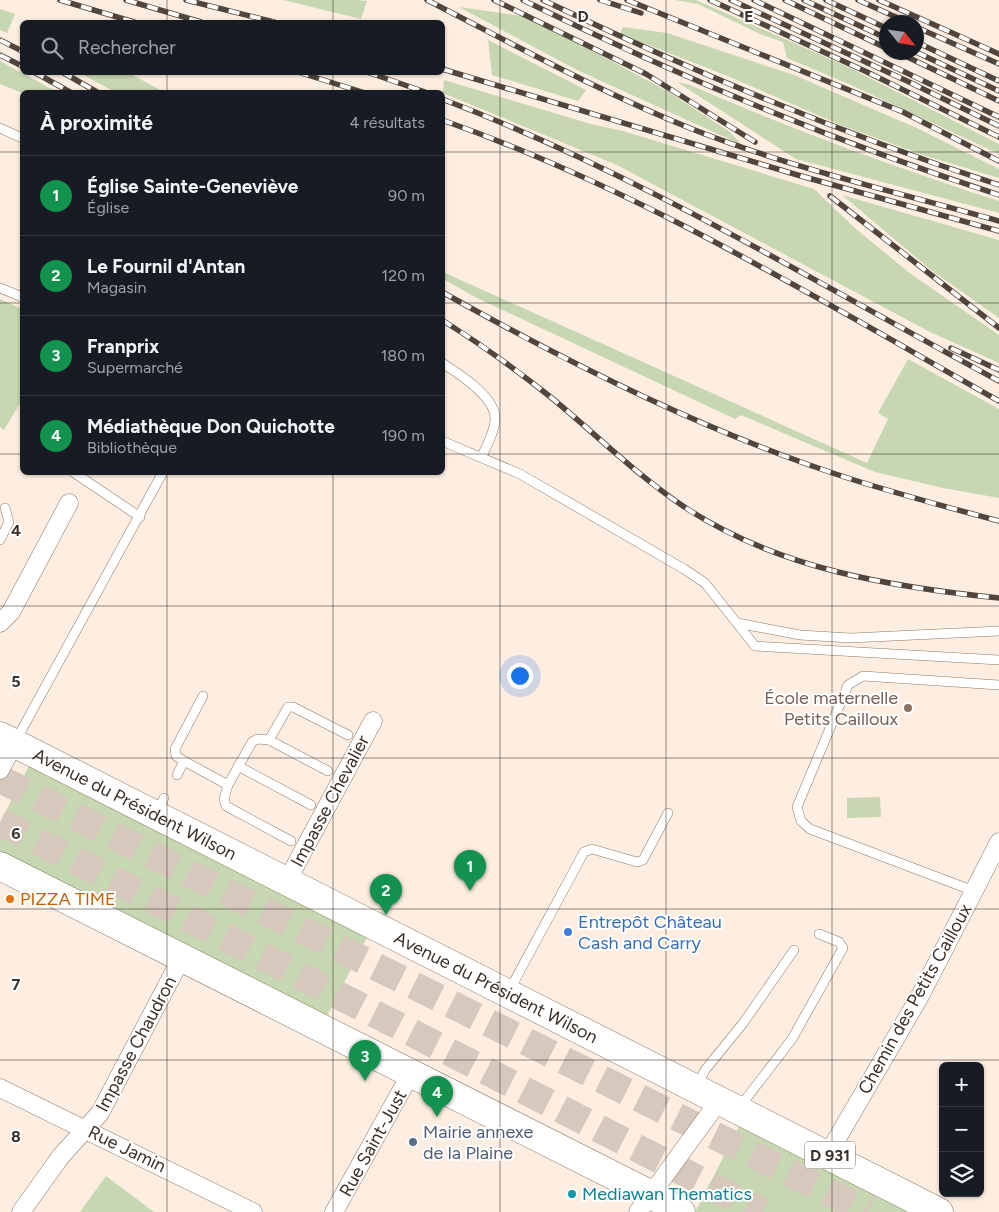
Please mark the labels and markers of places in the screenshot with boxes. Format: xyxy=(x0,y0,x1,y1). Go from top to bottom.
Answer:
place label: École maternelle Petits Cailloux xyxy=(764,687,898,730)
marker: École maternelle Petits Cailloux xyxy=(902,702,914,714)
pin: 1 xyxy=(454,850,486,891)
pin: 2 xyxy=(370,874,402,915)
place label: PIZZA TIME xyxy=(20,888,116,910)
marker: PIZZA TIME xyxy=(4,893,16,905)
place label: Entrepôt Château Cash and Carry xyxy=(578,911,722,954)
marker: Entrepôt Château Cash and Carry xyxy=(562,926,574,938)
pin: 3 xyxy=(349,1040,381,1081)
pin: 4 xyxy=(421,1076,453,1117)
place label: Mairie annexe de la Plaine xyxy=(423,1121,534,1164)
marker: Mairie annexe de la Plaine xyxy=(407,1136,419,1148)
place label: Mediawan Thematics xyxy=(582,1183,752,1205)
marker: Mediawan Thematics xyxy=(566,1188,578,1200)

